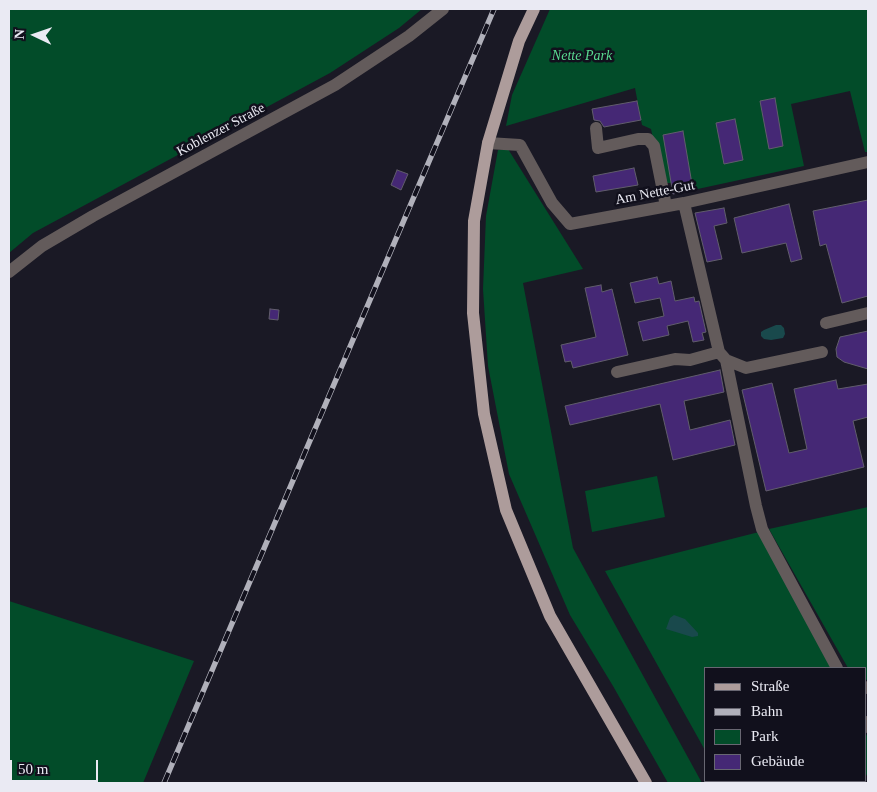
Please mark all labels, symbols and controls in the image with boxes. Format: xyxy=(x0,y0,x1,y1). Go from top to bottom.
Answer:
north arrow xyxy=(10,10,60,60)
text: N xyxy=(12,29,27,40)
park label: Nette Park xyxy=(552,48,612,64)
street label: Koblenzer Straße xyxy=(174,100,268,160)
street label: Am Nette-Gut xyxy=(614,177,696,209)
legend xyxy=(704,667,867,782)
text: Straße xyxy=(751,678,789,694)
text: Bahn xyxy=(751,703,783,719)
text: Park xyxy=(751,728,779,744)
scale bar xyxy=(12,750,100,782)
text: Gebäude xyxy=(751,753,804,769)
text: 50 m xyxy=(18,761,48,777)

